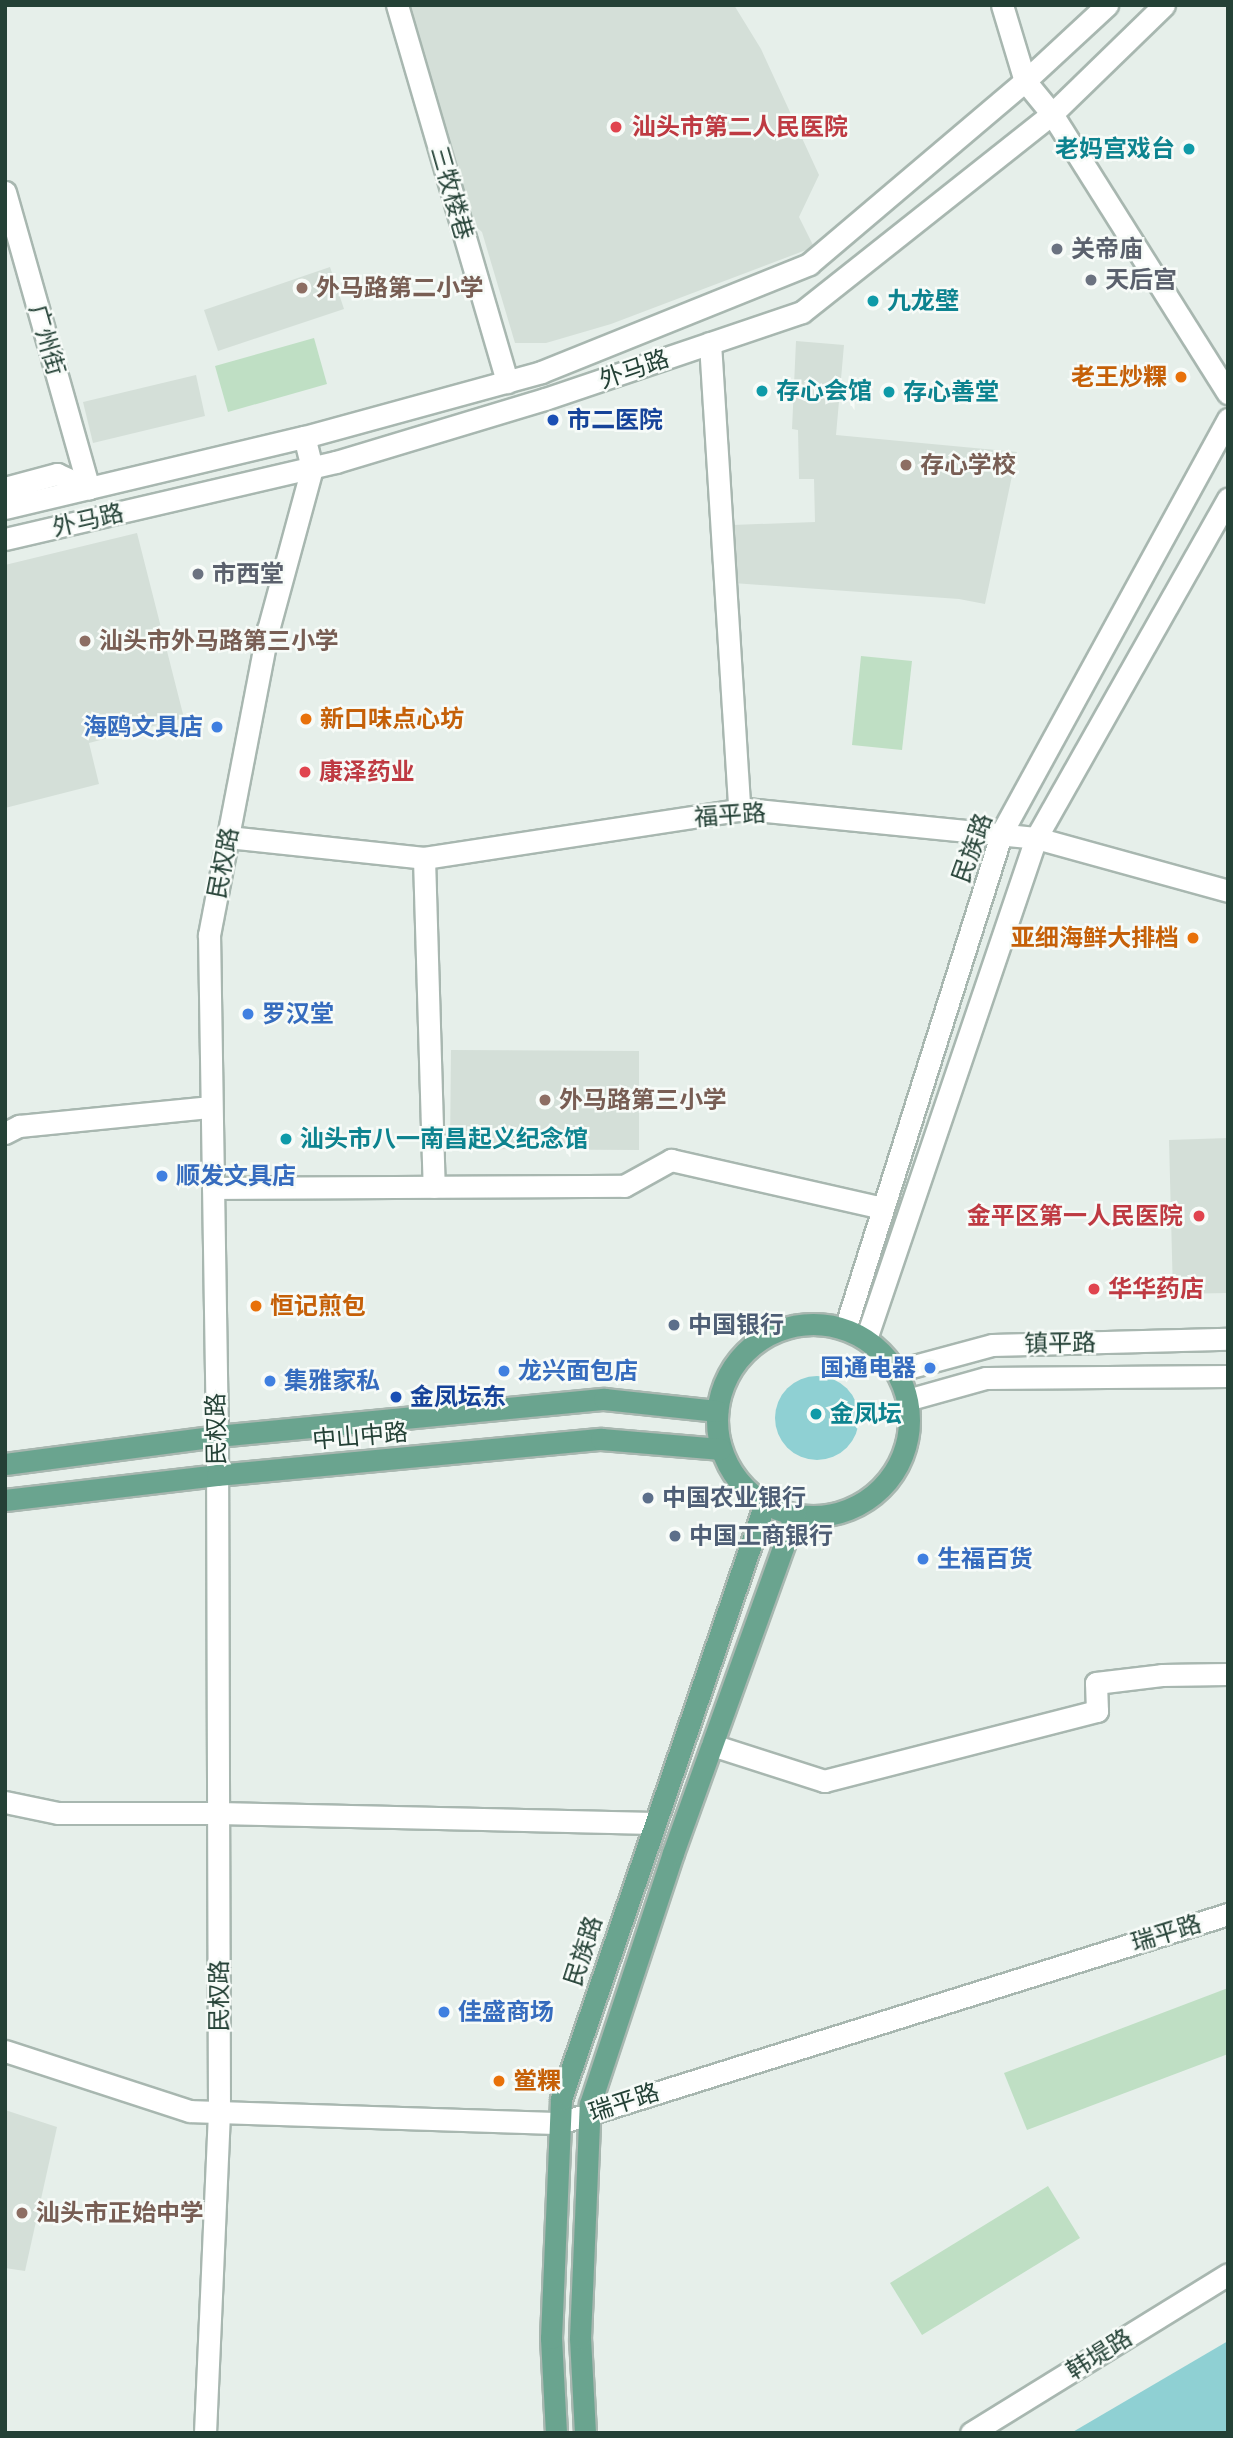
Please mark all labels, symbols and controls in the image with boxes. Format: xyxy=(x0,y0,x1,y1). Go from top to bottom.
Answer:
place label: 汕头市第二人民医院 xyxy=(632,113,848,141)
marker: 汕头市第二人民医院 xyxy=(606,117,626,137)
place label: 老妈宫戏台 xyxy=(1055,135,1175,163)
marker: 老妈宫戏台 xyxy=(1181,141,1197,157)
street label: 三牧楼巷 xyxy=(425,143,479,243)
place label: 关帝庙 xyxy=(1071,235,1143,263)
marker: 关帝庙 xyxy=(1049,241,1065,257)
place label: 天后宫 xyxy=(1105,266,1177,294)
marker: 天后宫 xyxy=(1083,272,1099,288)
place label: 外马路第二小学 xyxy=(316,274,484,302)
marker: 外马路第二小学 xyxy=(294,280,310,296)
place label: 九龙壁 xyxy=(887,287,959,315)
marker: 九龙壁 xyxy=(865,293,881,309)
street label: 广州街 xyxy=(23,301,71,379)
street label: 外马路 xyxy=(595,344,673,394)
place label: 老王炒粿 xyxy=(1071,363,1167,391)
marker: 老王炒粿 xyxy=(1173,369,1189,385)
place label: 存心会馆 xyxy=(776,377,872,405)
place label: 存心善堂 xyxy=(903,378,999,406)
marker: 存心会馆 xyxy=(754,383,770,399)
marker: 存心善堂 xyxy=(881,384,897,400)
place label: 市二医院 xyxy=(567,406,663,434)
marker: 市二医院 xyxy=(545,412,561,428)
place label: 存心学校 xyxy=(920,451,1016,479)
marker: 存心学校 xyxy=(898,457,914,473)
street label: 外马路 xyxy=(50,498,126,542)
place label: 市西堂 xyxy=(212,560,284,588)
marker: 市西堂 xyxy=(190,566,206,582)
place label: 汕头市外马路第三小学 xyxy=(99,627,339,655)
marker: 汕头市外马路第三小学 xyxy=(77,633,93,649)
place label: 新口味点心坊 xyxy=(320,705,464,733)
marker: 新口味点心坊 xyxy=(298,711,314,727)
place label: 海鸥文具店 xyxy=(83,713,203,741)
marker: 海鸥文具店 xyxy=(209,719,225,735)
place label: 康泽药业 xyxy=(319,758,415,786)
marker: 康泽药业 xyxy=(297,764,313,780)
street label: 福平路 xyxy=(693,798,767,832)
street label: 民族路 xyxy=(946,809,998,887)
street label: 民权路 xyxy=(202,825,244,901)
place label: 亚细海鲜大排档 xyxy=(1011,924,1179,952)
marker: 亚细海鲜大排档 xyxy=(1185,930,1201,946)
place label: 罗汉堂 xyxy=(262,1000,334,1028)
marker: 罗汉堂 xyxy=(240,1006,256,1022)
place label: 外马路第三小学 xyxy=(559,1086,727,1114)
marker: 外马路第三小学 xyxy=(537,1092,553,1108)
place label: 汕头市八一南昌起义纪念馆 xyxy=(300,1125,588,1153)
marker: 汕头市八一南昌起义纪念馆 xyxy=(278,1131,294,1147)
place label: 顺发文具店 xyxy=(176,1162,296,1190)
marker: 顺发文具店 xyxy=(154,1168,170,1184)
place label: 金平区第一人民医院 xyxy=(967,1202,1183,1230)
marker: 金平区第一人民医院 xyxy=(1189,1206,1209,1226)
place label: 华华药店 xyxy=(1108,1275,1204,1303)
marker: 华华药店 xyxy=(1086,1281,1102,1297)
place label: 恒记煎包 xyxy=(270,1292,366,1320)
marker: 恒记煎包 xyxy=(248,1298,264,1314)
place label: 中国银行 xyxy=(688,1311,784,1339)
marker: 中国银行 xyxy=(666,1317,682,1333)
street label: 镇平路 xyxy=(1024,1328,1096,1358)
place label: 国通电器 xyxy=(820,1354,916,1382)
place label: 龙兴面包店 xyxy=(518,1357,638,1385)
marker: 国通电器 xyxy=(922,1360,938,1376)
marker: 龙兴面包店 xyxy=(496,1363,512,1379)
place label: 集雅家私 xyxy=(284,1367,380,1395)
marker: 集雅家私 xyxy=(262,1373,278,1389)
place label: 金凤坛东 xyxy=(410,1383,506,1411)
marker: 金凤坛东 xyxy=(388,1389,404,1405)
street label: 民权路 xyxy=(201,1393,231,1465)
place label: 金凤坛 xyxy=(830,1400,902,1428)
marker: 金凤坛 xyxy=(808,1406,824,1422)
street label: 中山中路 xyxy=(311,1417,409,1455)
place label: 中国农业银行 xyxy=(662,1484,806,1512)
marker: 中国农业银行 xyxy=(640,1490,656,1506)
place label: 中国工商银行 xyxy=(689,1522,833,1550)
marker: 中国工商银行 xyxy=(667,1528,683,1544)
place label: 生福百货 xyxy=(937,1545,1033,1573)
marker: 生福百货 xyxy=(915,1551,931,1567)
street label: 瑞平路 xyxy=(1127,1909,1205,1957)
street label: 民族路 xyxy=(558,1912,608,1990)
street label: 民权路 xyxy=(205,1960,233,2032)
place label: 佳盛商场 xyxy=(458,1998,554,2026)
marker: 佳盛商场 xyxy=(436,2004,452,2020)
place label: 鲎粿 xyxy=(513,2067,561,2095)
marker: 鲎粿 xyxy=(491,2073,507,2089)
street label: 瑞平路 xyxy=(585,2077,663,2127)
place label: 汕头市正始中学 xyxy=(36,2199,204,2227)
marker: 汕头市正始中学 xyxy=(14,2205,30,2221)
street label: 韩堤路 xyxy=(1061,2323,1137,2385)

